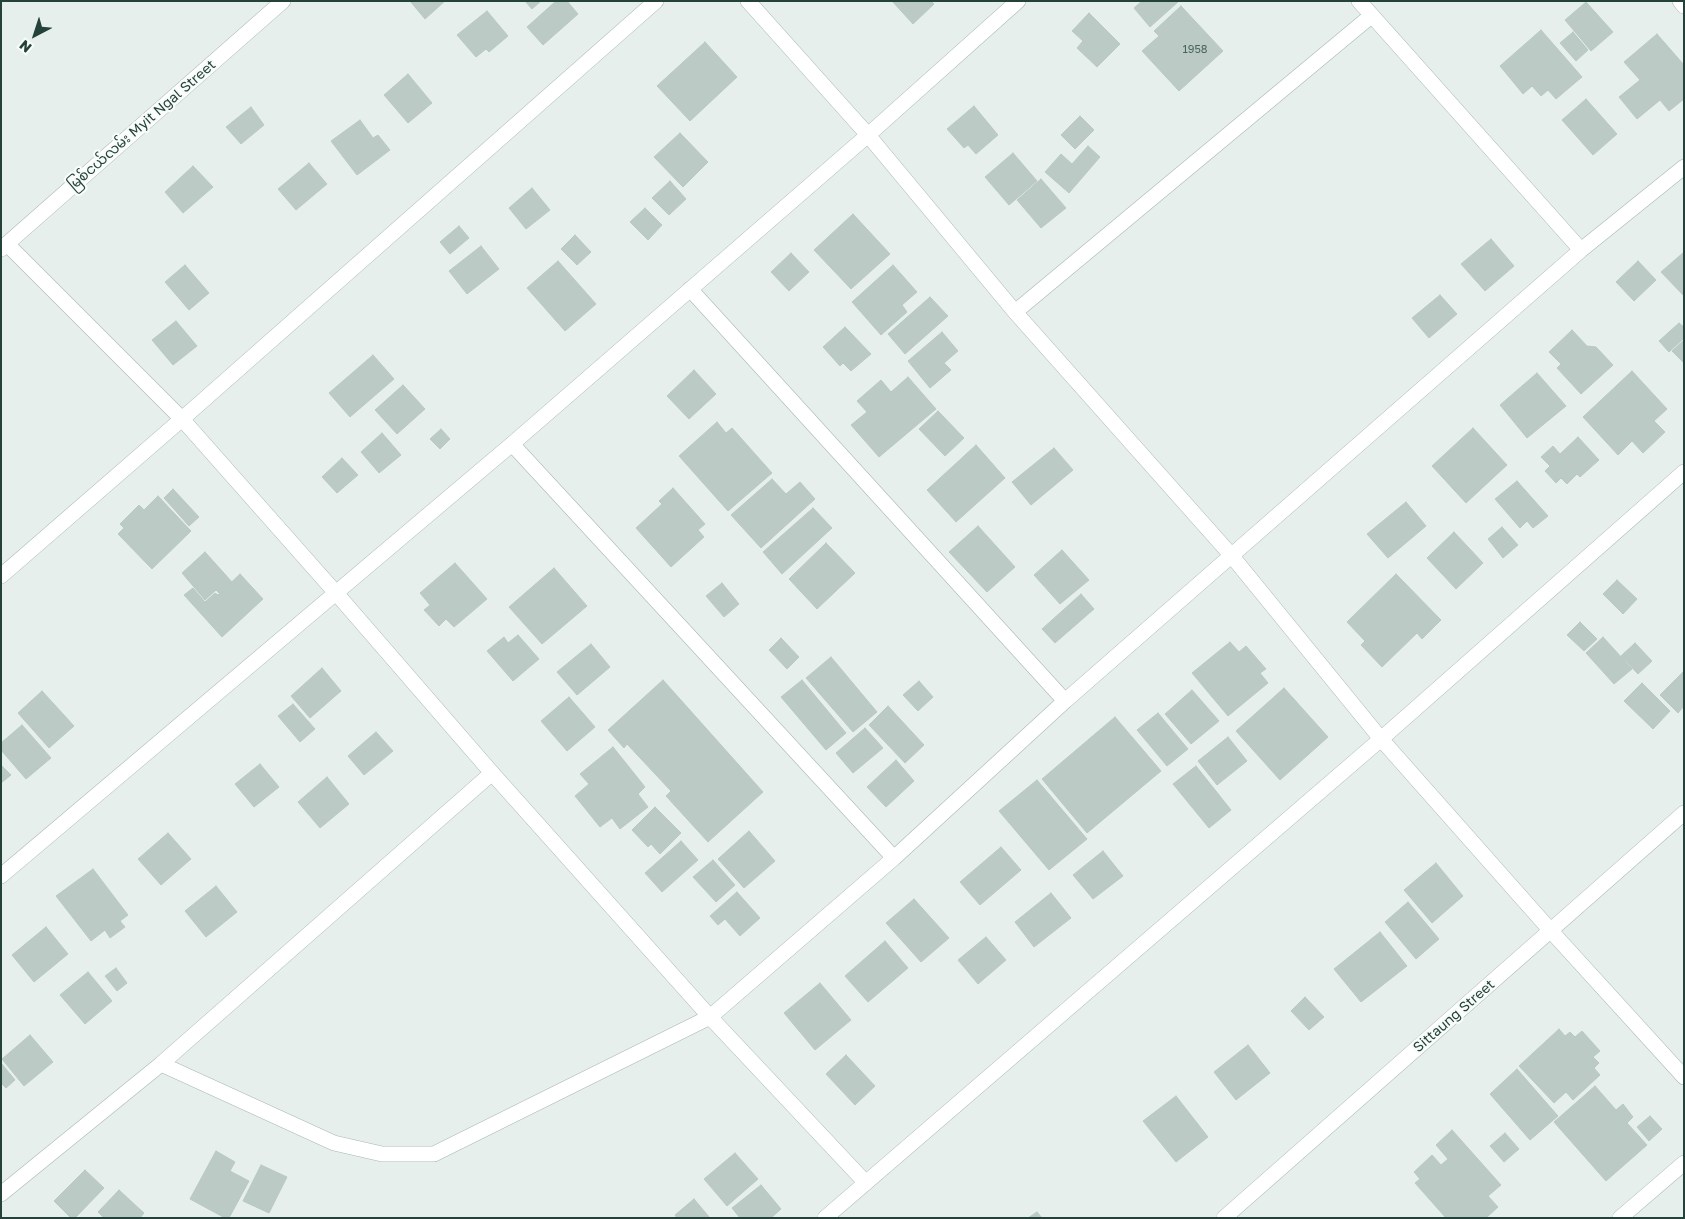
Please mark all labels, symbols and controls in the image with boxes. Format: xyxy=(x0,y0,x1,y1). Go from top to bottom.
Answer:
north arrow xyxy=(10,10,60,60)
text: N xyxy=(16,37,35,57)
house number: 1958 xyxy=(1182,43,1208,57)
street label: မြစ်ငယ်လမ်း Myit Ngal Street xyxy=(65,56,219,194)
street label: Sittaung Street xyxy=(1410,976,1498,1056)

